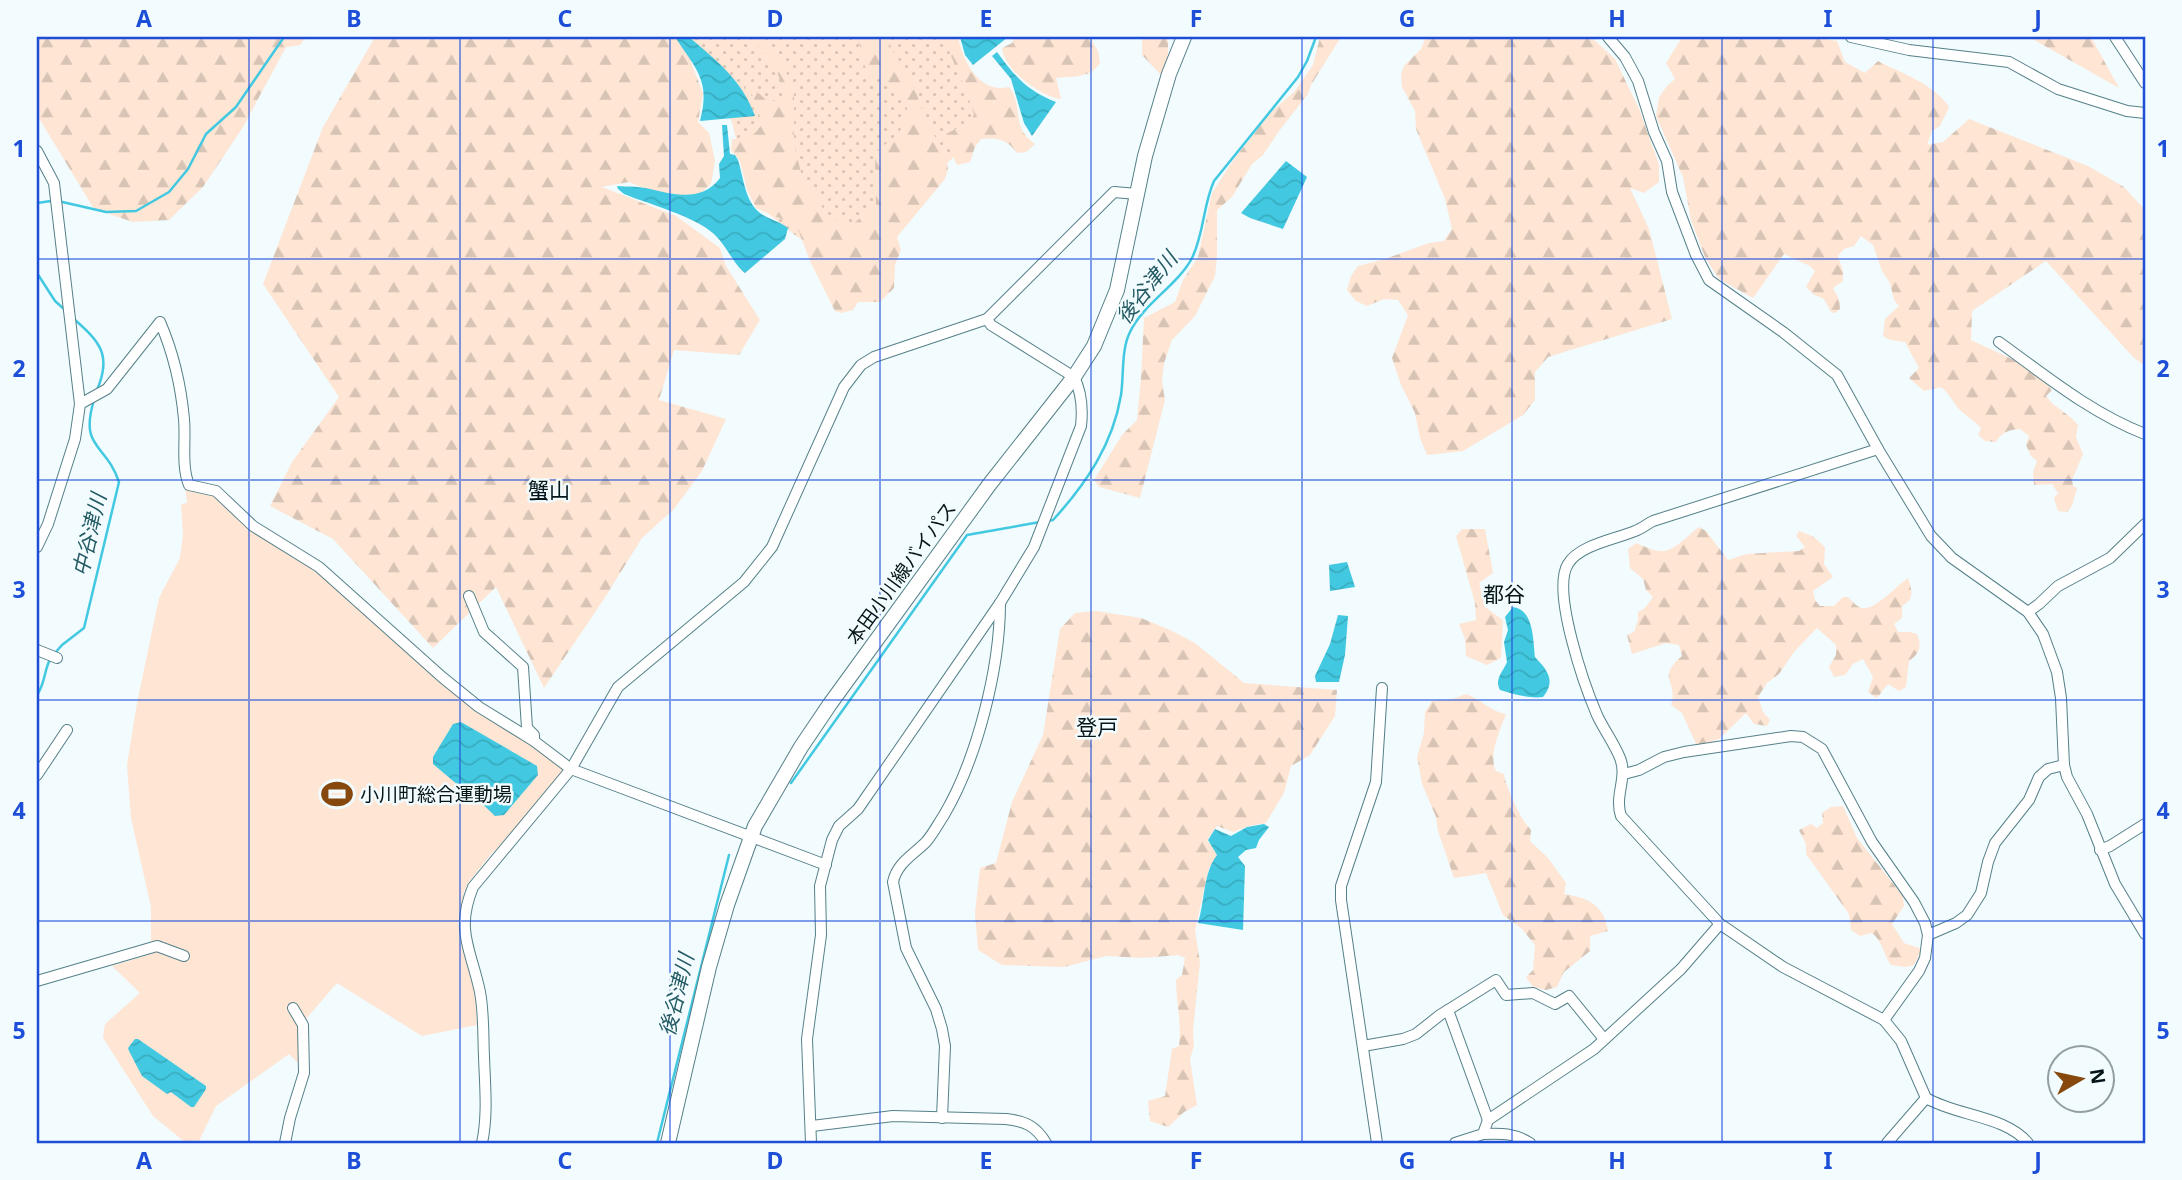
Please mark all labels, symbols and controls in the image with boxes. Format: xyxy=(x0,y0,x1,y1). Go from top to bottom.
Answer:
text: A xyxy=(136,2,152,34)
text: B xyxy=(346,2,362,34)
text: C xyxy=(558,2,573,34)
text: D xyxy=(767,2,783,34)
text: E xyxy=(980,2,992,34)
text: F xyxy=(1190,2,1202,34)
text: G xyxy=(1399,2,1415,34)
text: H xyxy=(1608,2,1626,34)
text: I xyxy=(1824,2,1833,34)
text: J xyxy=(2032,2,2042,34)
text: 1 xyxy=(12,132,26,164)
text: 1 xyxy=(2156,132,2170,164)
water label: 後谷津川 xyxy=(1109,244,1184,329)
text: 2 xyxy=(12,352,26,384)
text: 2 xyxy=(2156,352,2170,384)
district label: 蟹山 xyxy=(528,476,570,504)
water label: 中谷津川 xyxy=(66,489,113,579)
street label: 本田小川線バイパス xyxy=(840,496,962,650)
text: 3 xyxy=(12,573,26,605)
text: 3 xyxy=(2156,573,2170,605)
district label: 都谷 xyxy=(1483,580,1525,608)
district label: 登戸 xyxy=(1076,713,1118,741)
sports icon: 小川町総合運動場 xyxy=(320,777,354,811)
place label: 小川町総合運動場 xyxy=(360,781,512,807)
text: 4 xyxy=(12,794,26,826)
text: 4 xyxy=(2156,794,2170,826)
water label: 後谷津川 xyxy=(652,949,700,1039)
text: 5 xyxy=(12,1014,26,1046)
text: 5 xyxy=(2156,1014,2170,1046)
north arrow xyxy=(2046,1044,2116,1114)
text: N xyxy=(2084,1067,2112,1086)
text: A xyxy=(136,1144,152,1176)
text: B xyxy=(346,1144,362,1176)
text: C xyxy=(558,1144,573,1176)
text: D xyxy=(767,1144,783,1176)
text: E xyxy=(980,1144,992,1176)
text: F xyxy=(1190,1144,1202,1176)
text: G xyxy=(1399,1144,1415,1176)
text: H xyxy=(1608,1144,1626,1176)
text: I xyxy=(1824,1144,1833,1176)
text: J xyxy=(2032,1144,2042,1176)

